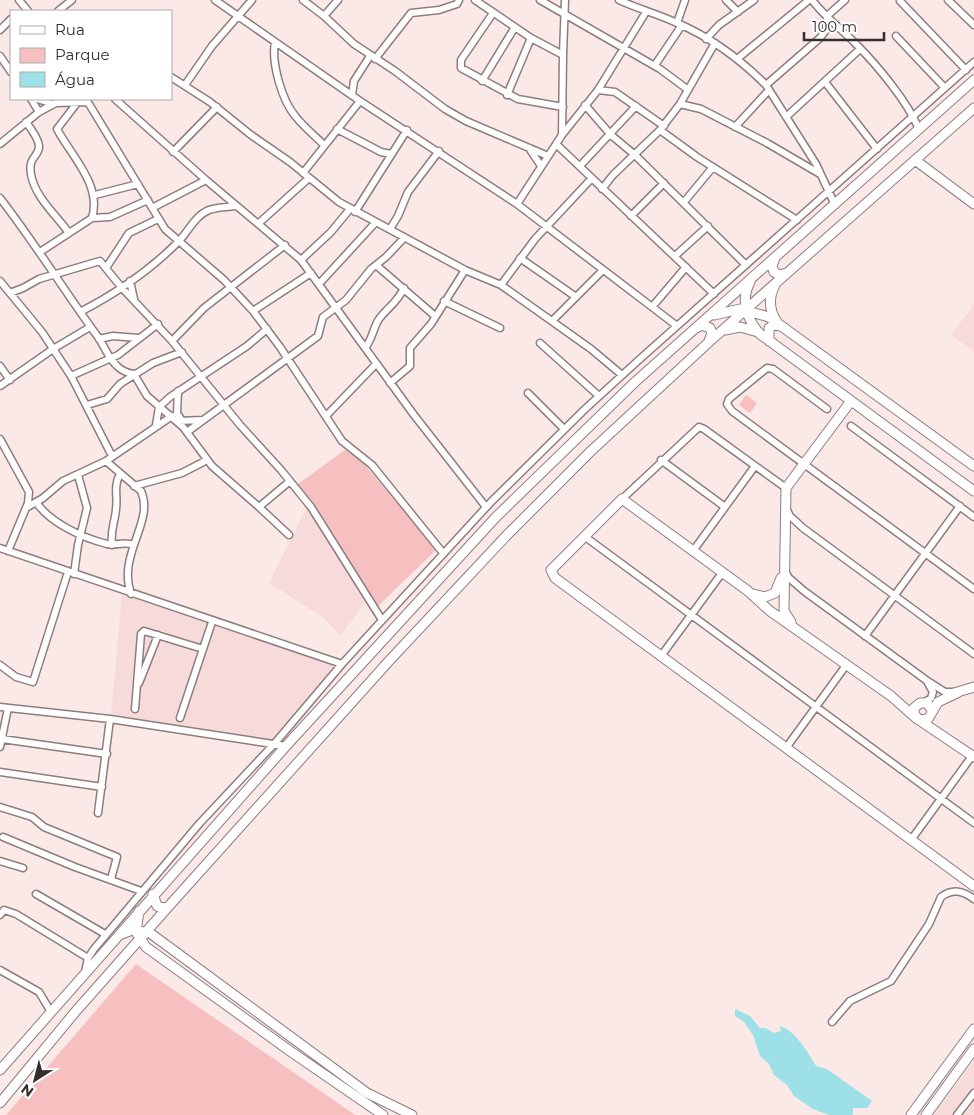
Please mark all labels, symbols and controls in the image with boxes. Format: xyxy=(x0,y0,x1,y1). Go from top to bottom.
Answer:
legend xyxy=(10,10,172,100)
scale bar xyxy=(804,10,884,42)
text: 100 m xyxy=(812,17,857,36)
text: Rua xyxy=(55,20,85,39)
text: Parque xyxy=(55,45,110,64)
text: Água xyxy=(55,70,95,89)
north arrow xyxy=(10,1055,60,1105)
text: N xyxy=(17,1080,37,1101)

